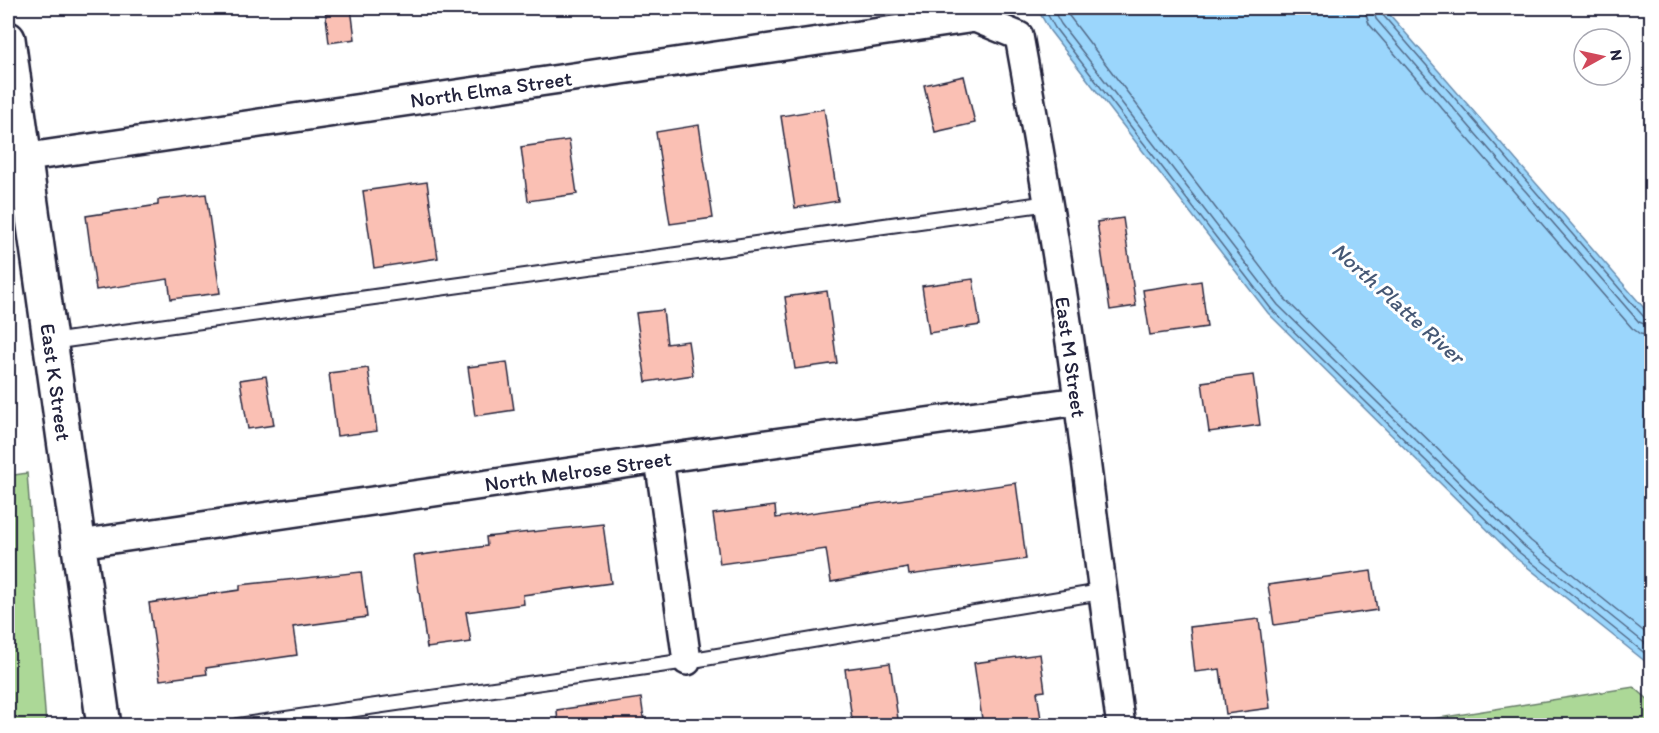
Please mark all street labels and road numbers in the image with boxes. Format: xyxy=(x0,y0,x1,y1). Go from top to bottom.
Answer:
street label: North Elma Street xyxy=(408,65,574,113)
street label: East M Street xyxy=(1050,295,1092,419)
street label: East K Street xyxy=(35,322,77,443)
street label: North Melrose Street xyxy=(483,446,673,496)

